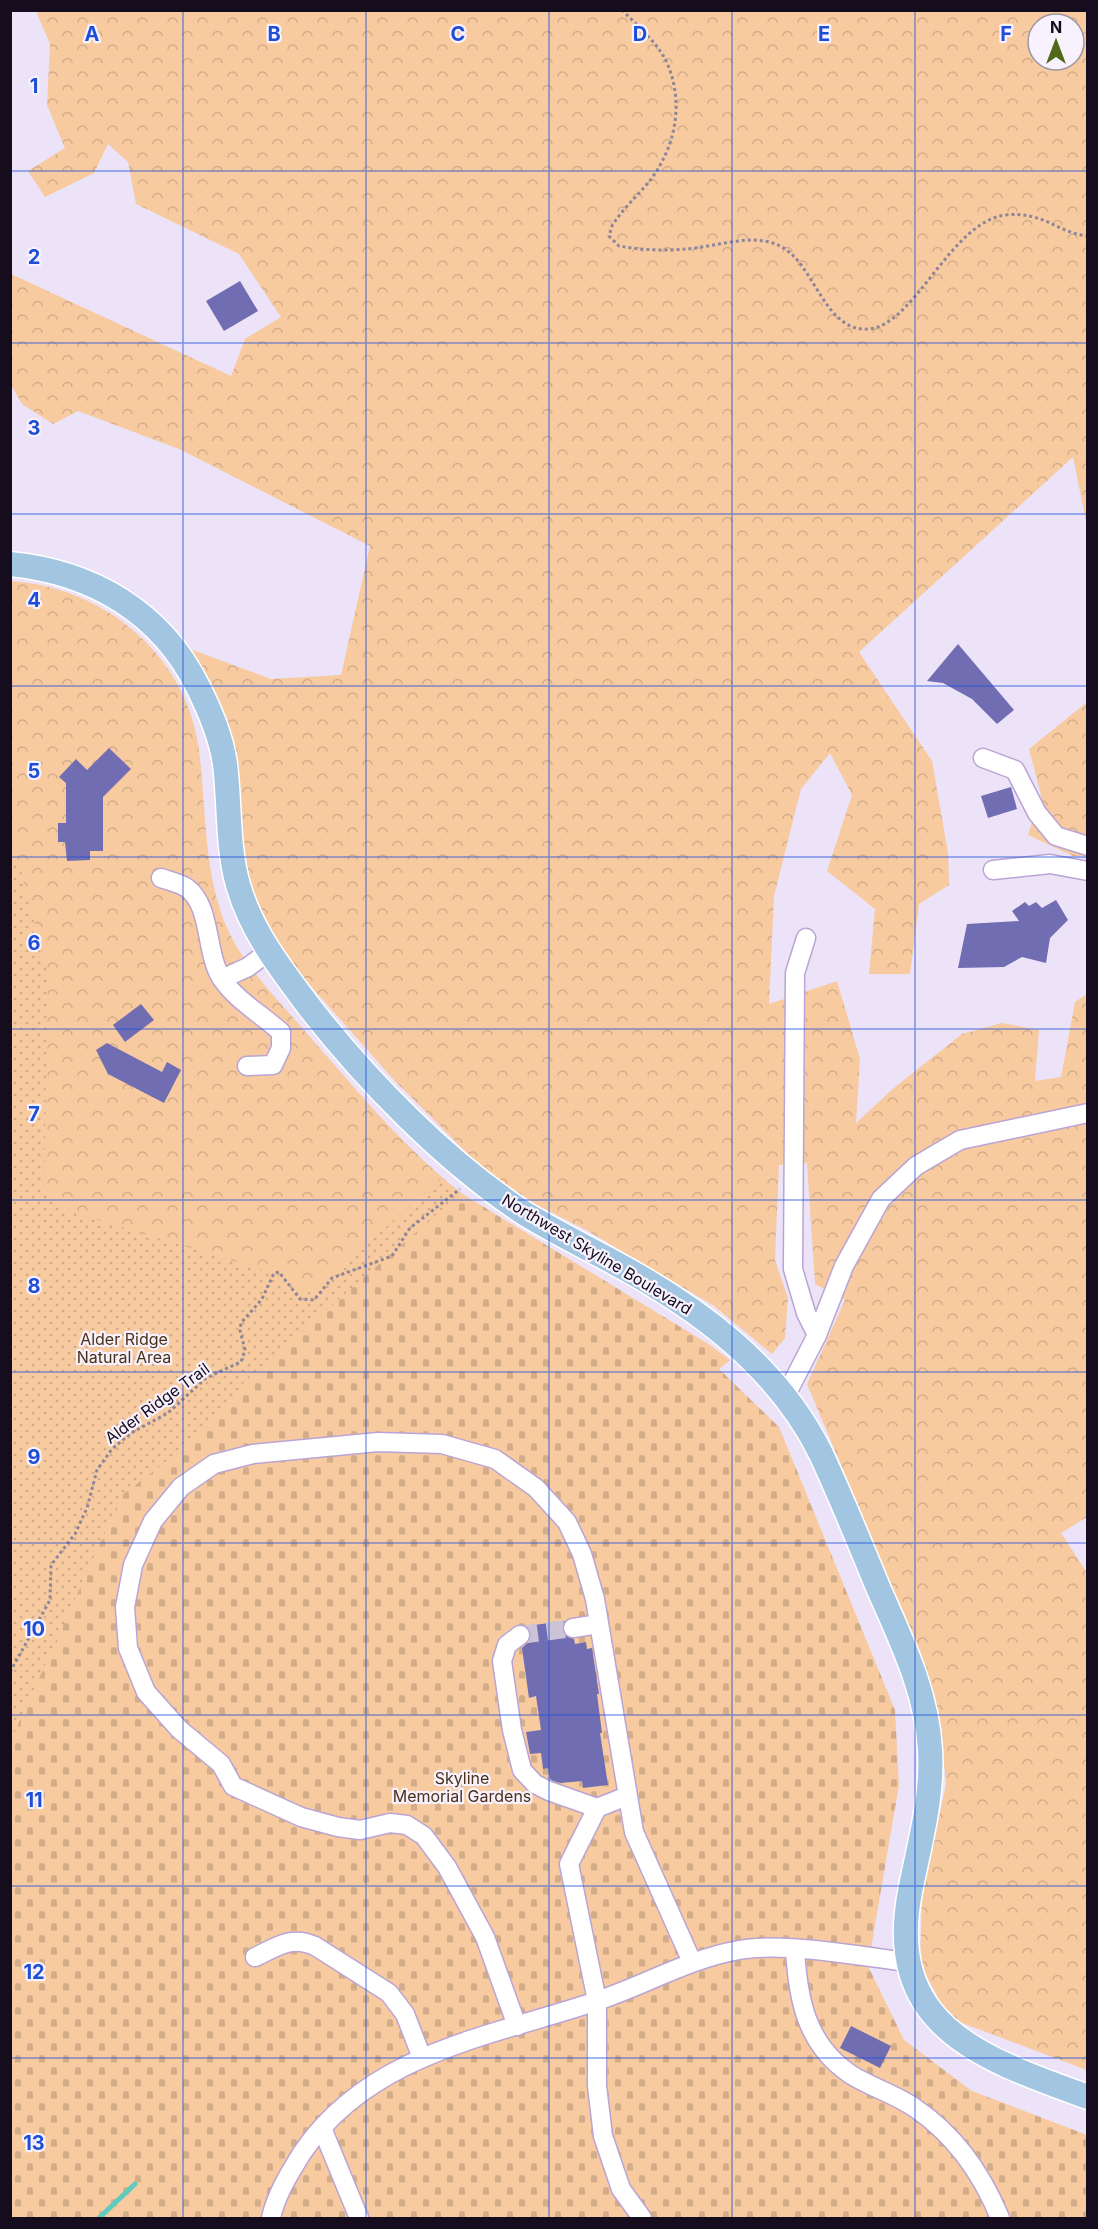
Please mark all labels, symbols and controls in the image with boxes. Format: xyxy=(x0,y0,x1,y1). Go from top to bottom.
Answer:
north arrow xyxy=(1026,12,1086,72)
text: N xyxy=(1050,17,1062,37)
text: A xyxy=(85,22,100,46)
text: B xyxy=(267,22,281,46)
text: C xyxy=(451,22,465,46)
text: D xyxy=(633,22,647,46)
text: E xyxy=(818,22,830,46)
text: F xyxy=(1000,22,1012,46)
text: 1 xyxy=(30,74,38,98)
text: 2 xyxy=(28,245,40,269)
text: 3 xyxy=(28,416,40,440)
text: 4 xyxy=(27,588,41,612)
text: 5 xyxy=(28,759,40,783)
text: 6 xyxy=(28,931,41,955)
text: 7 xyxy=(28,1102,40,1126)
street label: Northwest Skyline Boulevard xyxy=(498,1189,696,1319)
text: 8 xyxy=(27,1274,41,1298)
park label: Alder Ridge Natural Area xyxy=(77,1329,171,1367)
street label: Alder Ridge Trail xyxy=(101,1358,213,1448)
text: 9 xyxy=(28,1445,41,1469)
text: 10 xyxy=(23,1617,45,1641)
park label: Skyline Memorial Gardens xyxy=(393,1768,531,1806)
text: 11 xyxy=(25,1788,43,1812)
text: 12 xyxy=(23,1960,45,1984)
text: 13 xyxy=(23,2131,45,2155)

